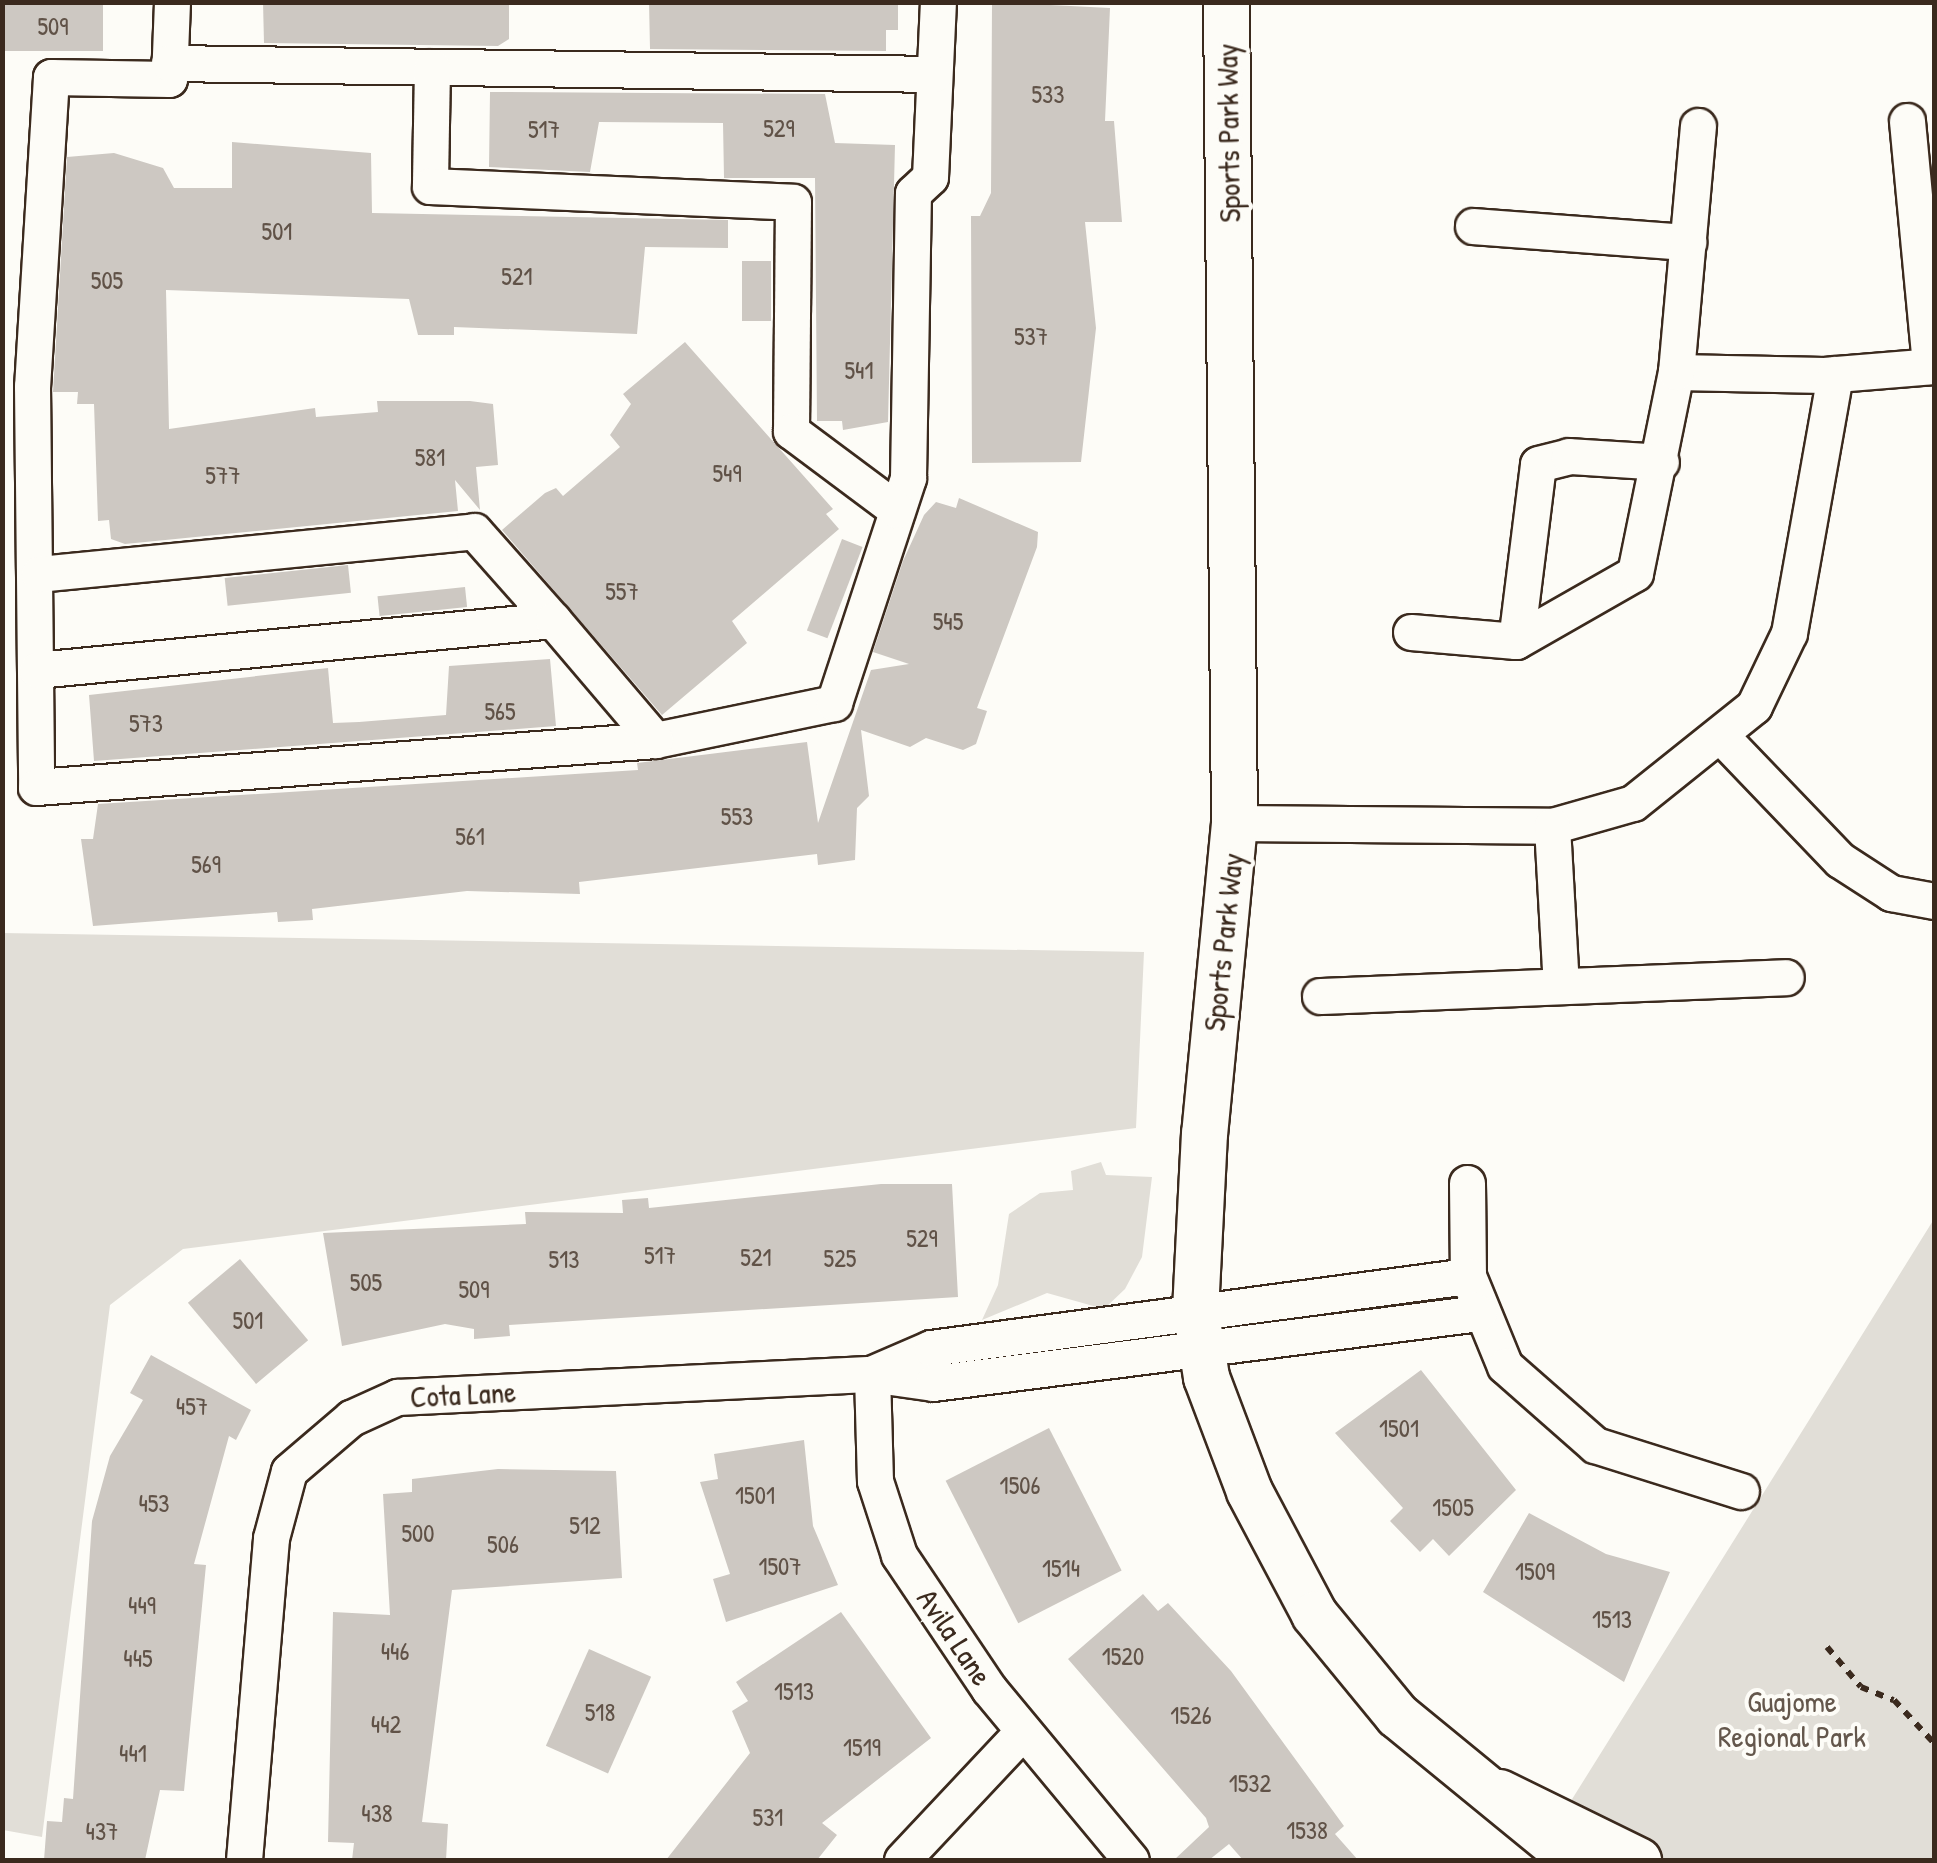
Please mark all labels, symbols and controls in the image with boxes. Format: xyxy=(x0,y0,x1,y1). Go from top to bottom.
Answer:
house number: 509 xyxy=(38,11,68,41)
street label: Sports Park Way xyxy=(1208,43,1248,223)
house number: 533 xyxy=(1032,79,1064,109)
house number: 529 xyxy=(763,113,795,143)
house number: 517 xyxy=(528,114,560,144)
house number: 501 xyxy=(262,216,292,246)
house number: 521 xyxy=(501,261,533,291)
house number: 505 xyxy=(91,265,123,295)
house number: 537 xyxy=(1014,321,1048,351)
house number: 541 xyxy=(844,355,874,385)
house number: 581 xyxy=(415,442,445,472)
house number: 549 xyxy=(712,458,742,488)
house number: 577 xyxy=(205,460,241,490)
house number: 557 xyxy=(605,576,639,606)
house number: 545 xyxy=(933,606,963,636)
house number: 565 xyxy=(484,696,516,726)
house number: 573 xyxy=(129,708,163,738)
house number: 553 xyxy=(721,801,753,831)
house number: 561 xyxy=(455,821,485,851)
house number: 569 xyxy=(191,849,221,879)
street label: Sports Park Way xyxy=(1196,851,1250,1033)
house number: 529 xyxy=(906,1223,938,1253)
house number: 517 xyxy=(644,1240,676,1270)
house number: 521 xyxy=(740,1242,772,1272)
house number: 525 xyxy=(824,1243,856,1273)
house number: 513 xyxy=(549,1244,579,1274)
house number: 505 xyxy=(350,1267,382,1297)
house number: 509 xyxy=(459,1274,489,1304)
house number: 501 xyxy=(233,1305,263,1335)
street label: Cota Lane xyxy=(409,1373,517,1415)
house number: 457 xyxy=(176,1391,208,1421)
house number: 1501 xyxy=(1379,1413,1419,1443)
house number: 1506 xyxy=(1000,1470,1040,1500)
house number: 1501 xyxy=(735,1480,775,1510)
house number: 453 xyxy=(138,1488,170,1518)
house number: 1505 xyxy=(1432,1492,1474,1522)
house number: 512 xyxy=(569,1510,601,1540)
house number: 500 xyxy=(402,1518,434,1548)
house number: 506 xyxy=(487,1529,519,1559)
house number: 1507 xyxy=(758,1551,802,1581)
house number: 1514 xyxy=(1042,1553,1080,1583)
house number: 1509 xyxy=(1515,1556,1555,1586)
street label: Avila Lane xyxy=(910,1582,1000,1692)
house number: 449 xyxy=(128,1590,156,1620)
house number: 1513 xyxy=(1592,1604,1632,1634)
house number: 446 xyxy=(381,1636,409,1666)
house number: 1520 xyxy=(1102,1641,1144,1671)
house number: 445 xyxy=(123,1643,153,1673)
house number: 1513 xyxy=(774,1676,814,1706)
park label: Guajome Regional Park xyxy=(1718,1683,1866,1754)
house number: 518 xyxy=(585,1697,615,1727)
house number: 1526 xyxy=(1170,1700,1212,1730)
house number: 442 xyxy=(371,1709,401,1739)
house number: 1519 xyxy=(843,1732,881,1762)
house number: 441 xyxy=(119,1738,147,1768)
house number: 1532 xyxy=(1229,1768,1271,1798)
house number: 438 xyxy=(361,1798,393,1828)
house number: 531 xyxy=(753,1802,783,1832)
house number: 1538 xyxy=(1286,1815,1328,1845)
house number: 437 xyxy=(86,1816,118,1846)

